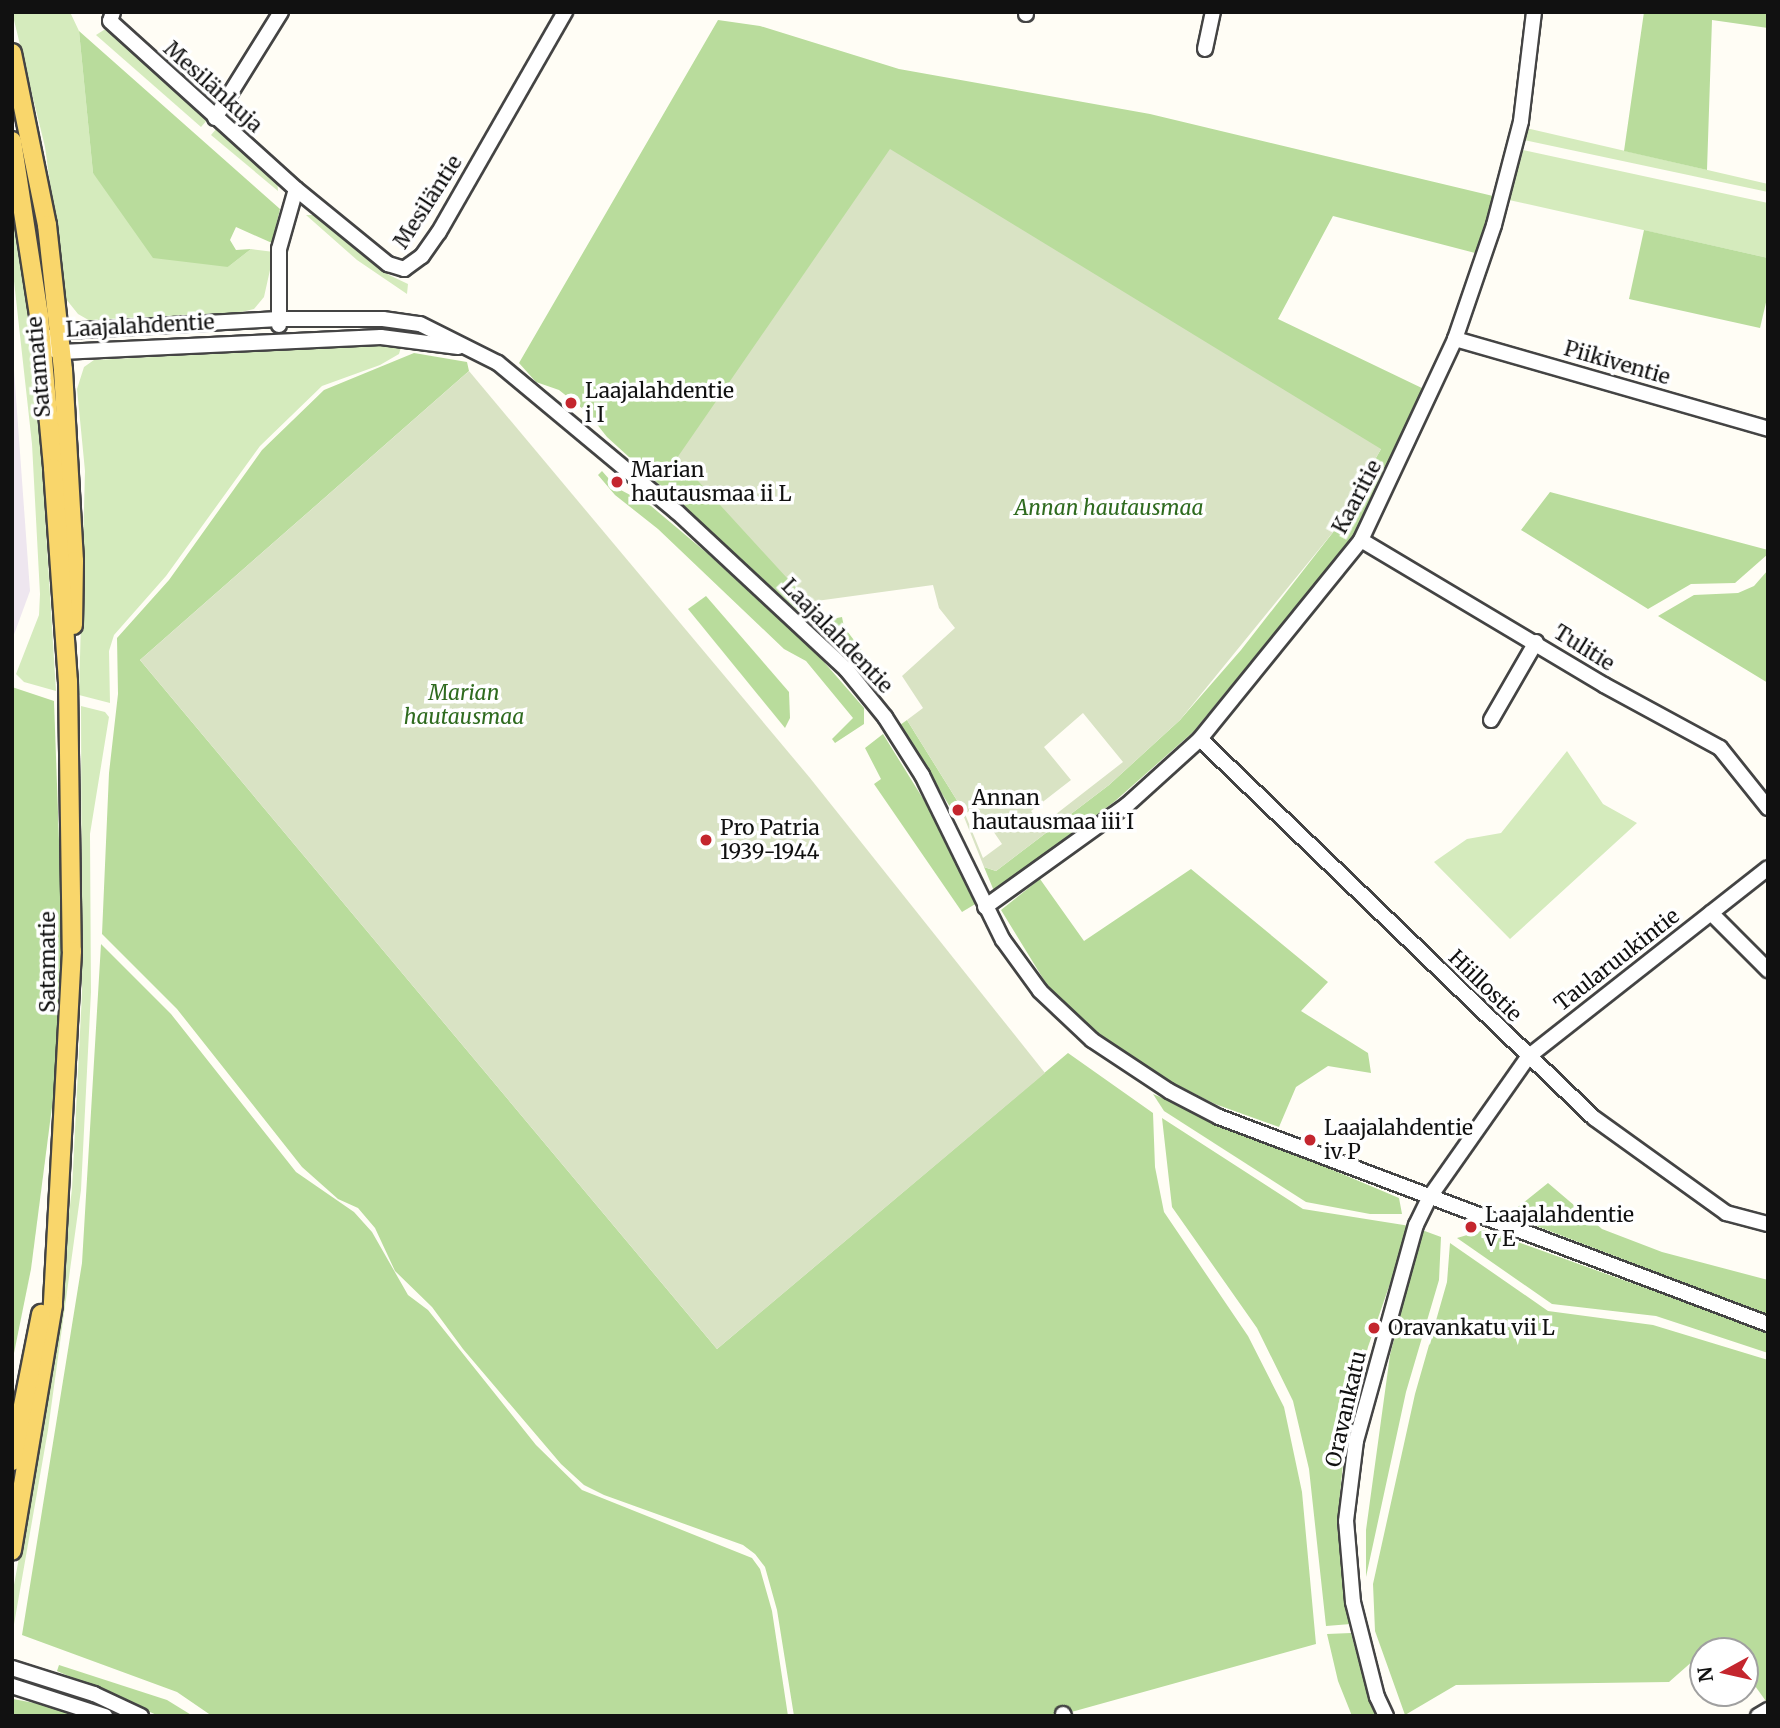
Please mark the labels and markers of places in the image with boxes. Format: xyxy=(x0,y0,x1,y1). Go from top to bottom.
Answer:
place label: Laajalahdentie i I xyxy=(585,378,734,428)
marker: Laajalahdentie i I xyxy=(563,395,579,411)
place label: Marian hautausmaa ii L xyxy=(631,457,792,507)
marker: Marian hautausmaa ii L xyxy=(609,474,625,490)
place label: Annan hautausmaa iii I xyxy=(972,785,1134,835)
marker: Annan hautausmaa iii I xyxy=(950,802,966,818)
place label: Pro Patria 1939-1944 xyxy=(720,815,820,865)
marker: Pro Patria 1939-1944 xyxy=(698,832,714,848)
place label: Laajalahdentie iv P xyxy=(1324,1115,1473,1165)
marker: Laajalahdentie iv P xyxy=(1302,1132,1318,1148)
place label: Laajalahdentie v E xyxy=(1485,1202,1634,1252)
marker: Laajalahdentie v E xyxy=(1463,1219,1479,1235)
place label: Oravankatu vii L xyxy=(1388,1315,1555,1341)
marker: Oravankatu vii L xyxy=(1366,1320,1382,1336)

